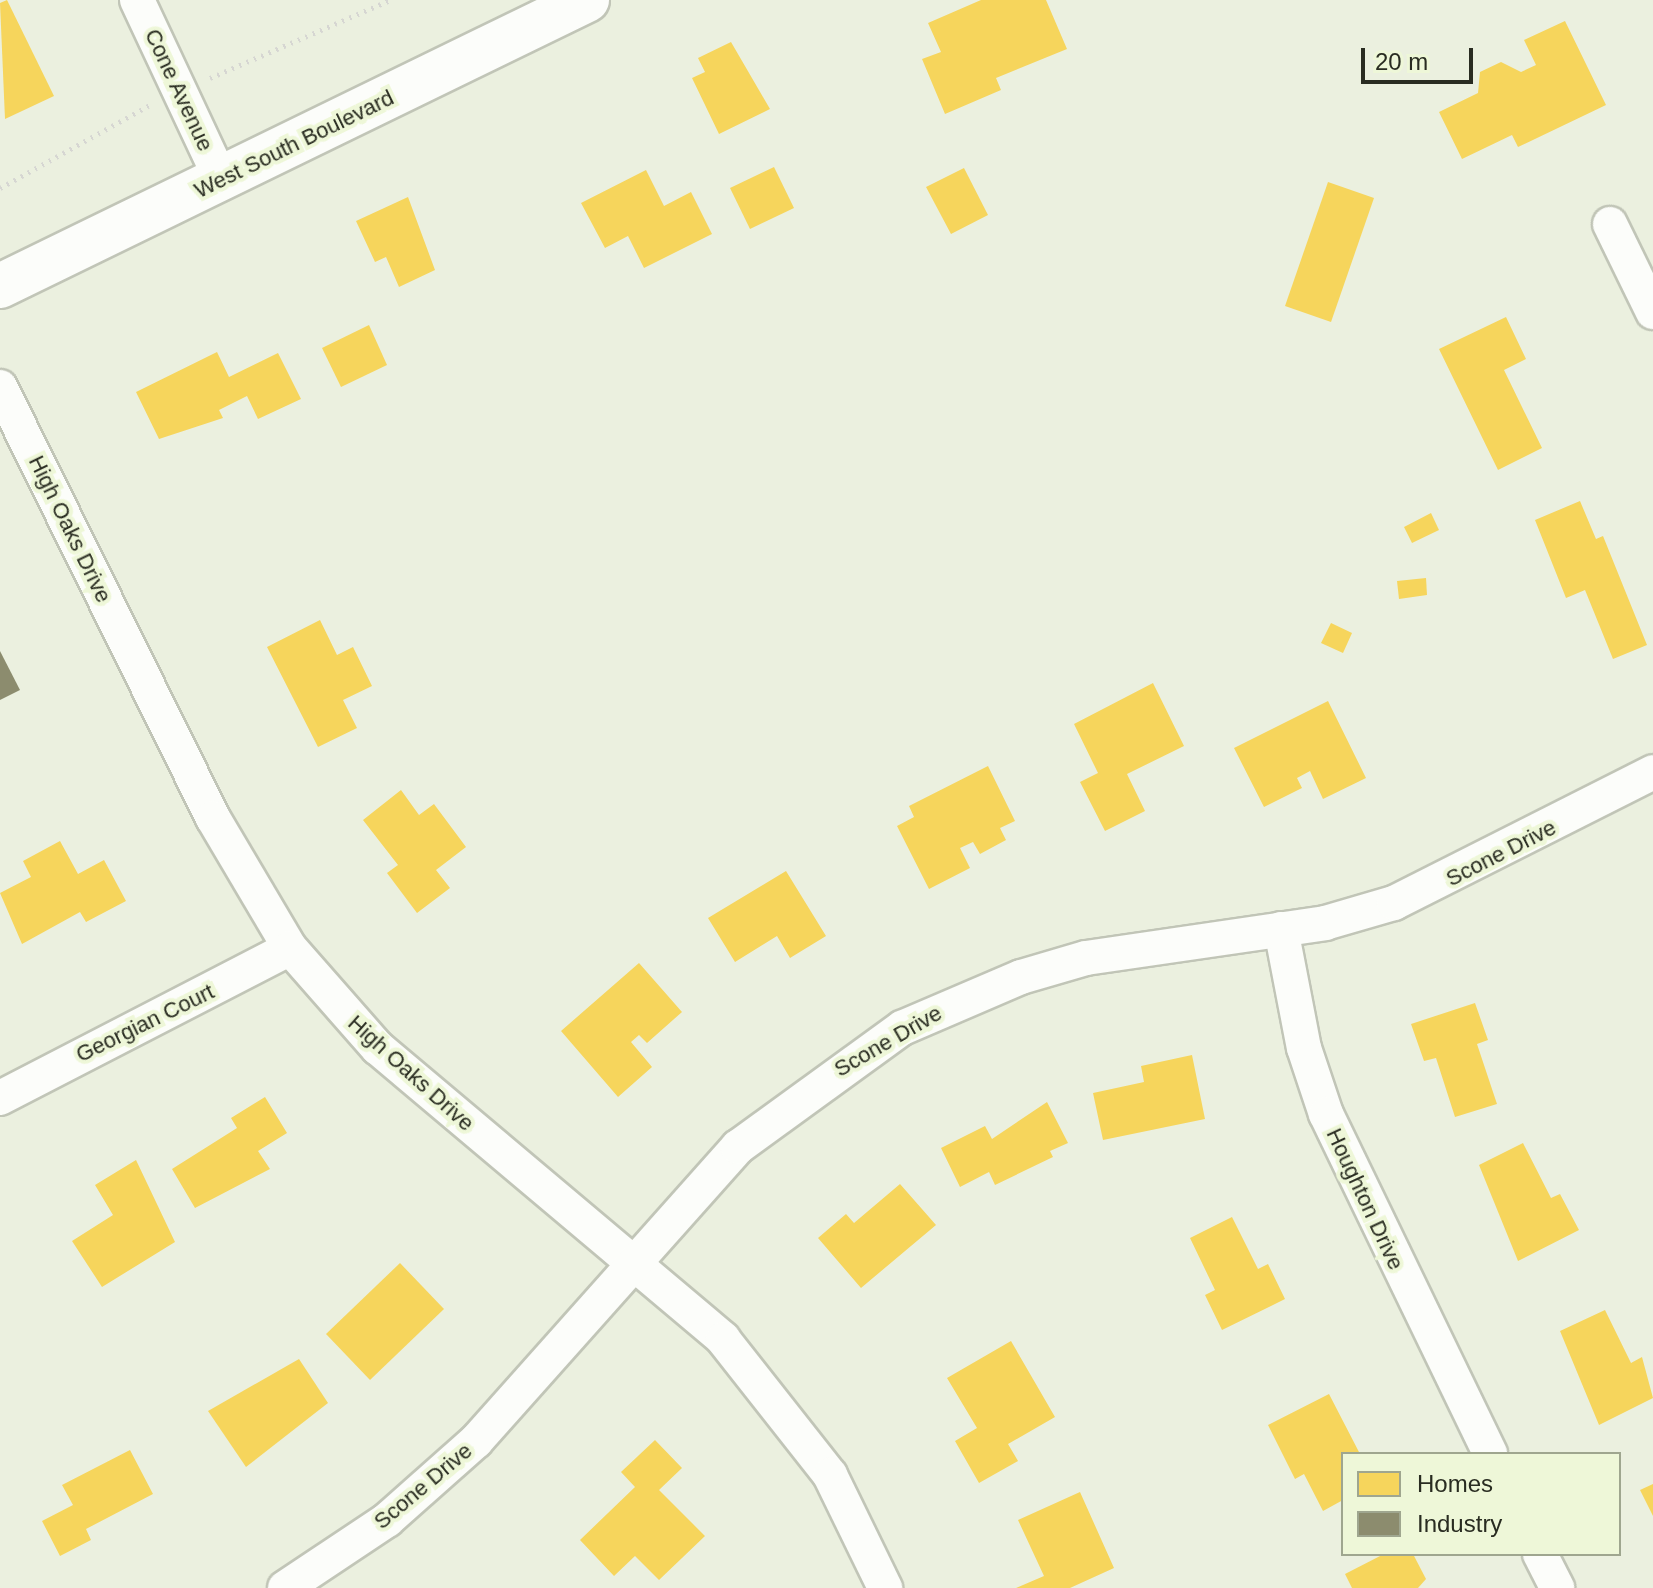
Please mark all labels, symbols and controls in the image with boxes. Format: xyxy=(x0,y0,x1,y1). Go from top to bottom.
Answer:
street label: Cone Avenue xyxy=(139,24,219,156)
scale bar xyxy=(1365,32,1477,82)
text: 20 m xyxy=(1375,48,1428,75)
street label: West South Boulevard xyxy=(190,84,398,204)
street label: High Oaks Drive xyxy=(23,451,117,607)
street label: Scone Drive xyxy=(1442,814,1560,892)
street label: Georgian Court xyxy=(72,978,218,1068)
street label: Scone Drive xyxy=(830,1000,946,1082)
street label: High Oaks Drive xyxy=(343,1010,479,1136)
street label: Houghton Drive xyxy=(1321,1124,1409,1274)
street label: Scone Drive xyxy=(369,1437,477,1535)
legend xyxy=(1341,1452,1621,1556)
text: Homes xyxy=(1417,1470,1493,1497)
text: Industry xyxy=(1417,1510,1502,1537)

